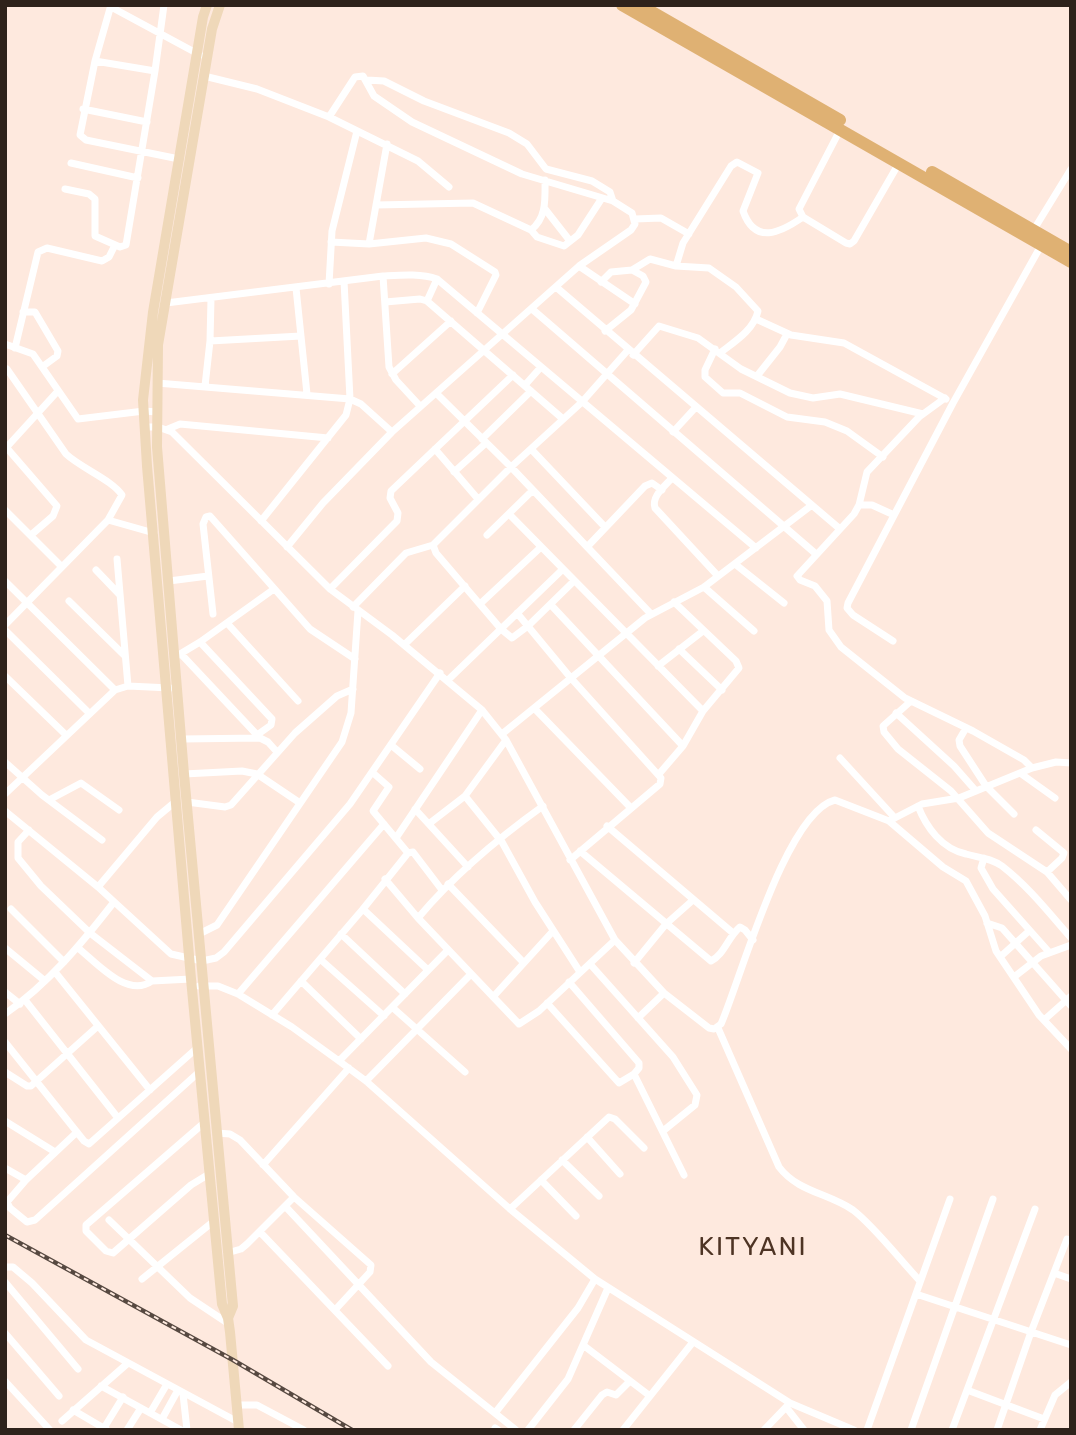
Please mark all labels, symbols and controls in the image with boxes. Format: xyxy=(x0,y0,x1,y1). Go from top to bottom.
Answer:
district label: KITYANI xyxy=(699,1231,807,1263)

